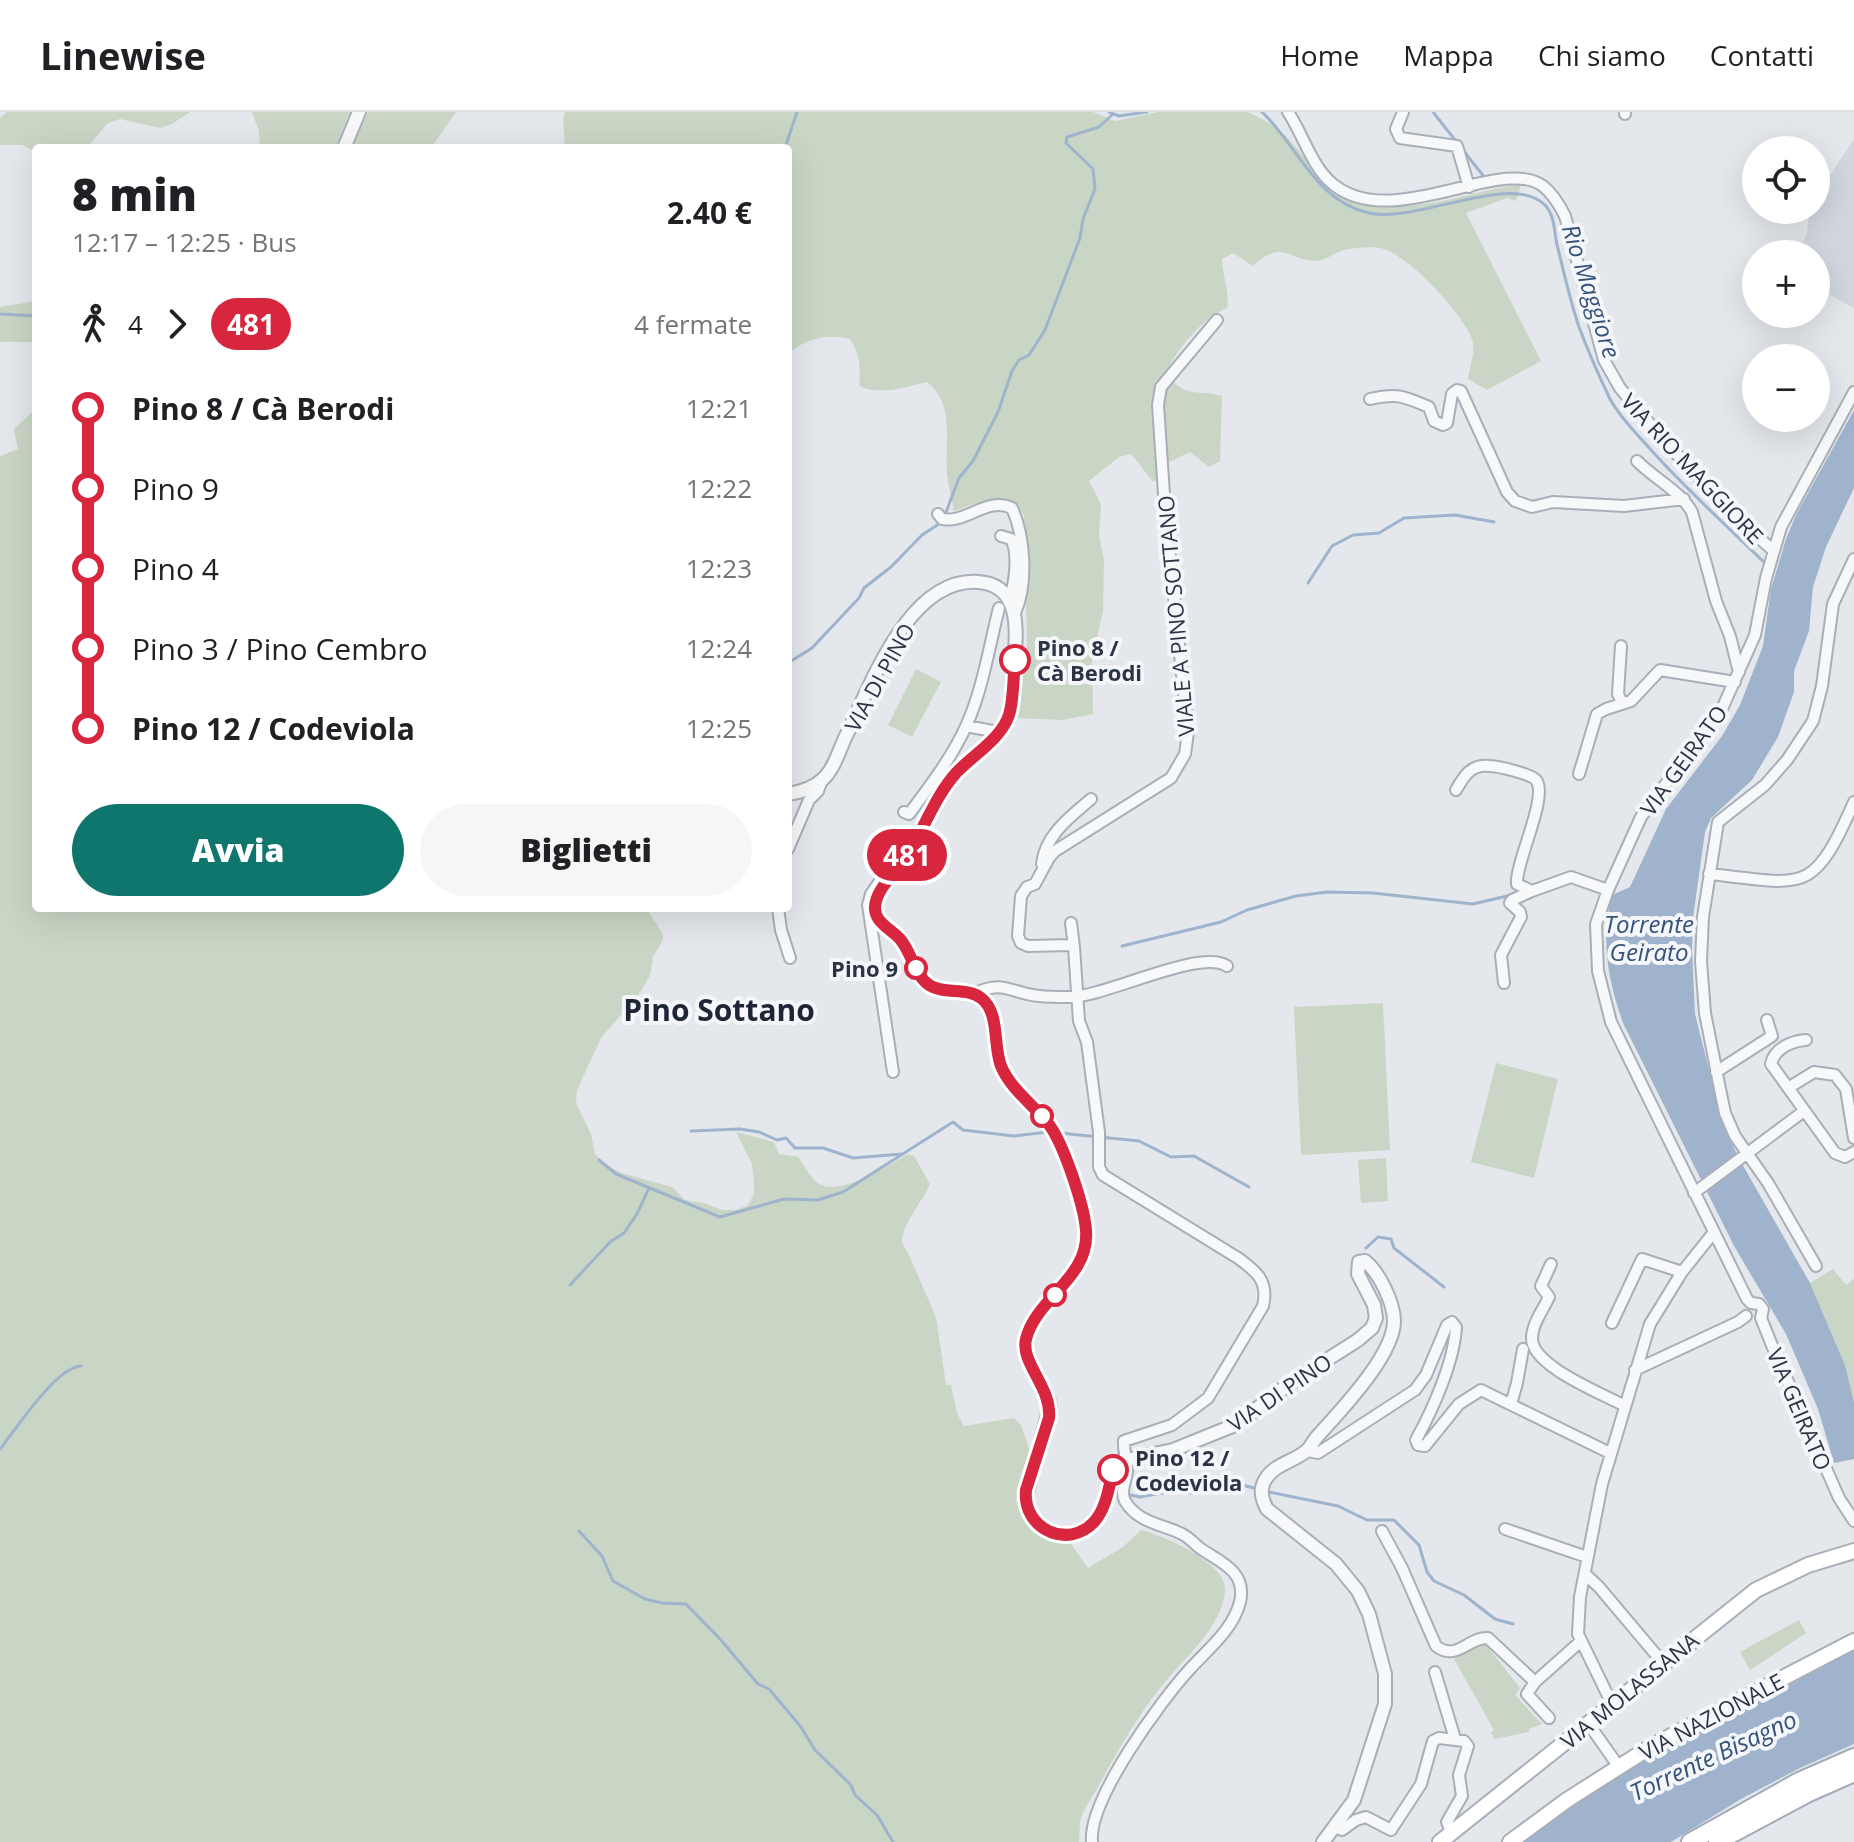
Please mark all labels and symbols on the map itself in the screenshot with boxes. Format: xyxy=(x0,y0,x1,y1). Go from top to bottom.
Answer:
water label: Rio Maggiore xyxy=(1555,220,1629,362)
street label: VIA RIO MAGGIORE xyxy=(1615,386,1771,550)
street label: VIALE A PINO SOTTANO xyxy=(1150,494,1200,738)
street label: VIA DI PINO xyxy=(837,617,921,737)
place label: Pino 8 / Cà Berodi xyxy=(1037,632,1142,687)
marker: Pino 8 / Cà Berodi xyxy=(1000,645,1030,675)
street label: VIA GEIRATO xyxy=(1633,699,1733,821)
line badge: 481 xyxy=(861,829,953,881)
water label: Torrente Geirato xyxy=(1604,907,1694,968)
place label: Pino 9 xyxy=(831,953,898,983)
marker: Pino 9 xyxy=(905,957,927,979)
district label: Pino Sottano xyxy=(623,989,815,1030)
unlabelled marker xyxy=(1031,1105,1053,1127)
unlabelled marker xyxy=(1044,1284,1066,1306)
street label: VIA GEIRATO xyxy=(1761,1343,1839,1475)
street label: VIA DI PINO xyxy=(1221,1346,1337,1438)
place label: Pino 12 / Codeviola xyxy=(1135,1442,1242,1497)
marker: Pino 12 / Codeviola xyxy=(1098,1455,1128,1485)
street label: VIA MOLASSANA xyxy=(1554,1625,1704,1755)
street label: VIA NAZIONALE xyxy=(1634,1665,1788,1767)
water label: Torrente Bisagno xyxy=(1624,1702,1802,1808)

